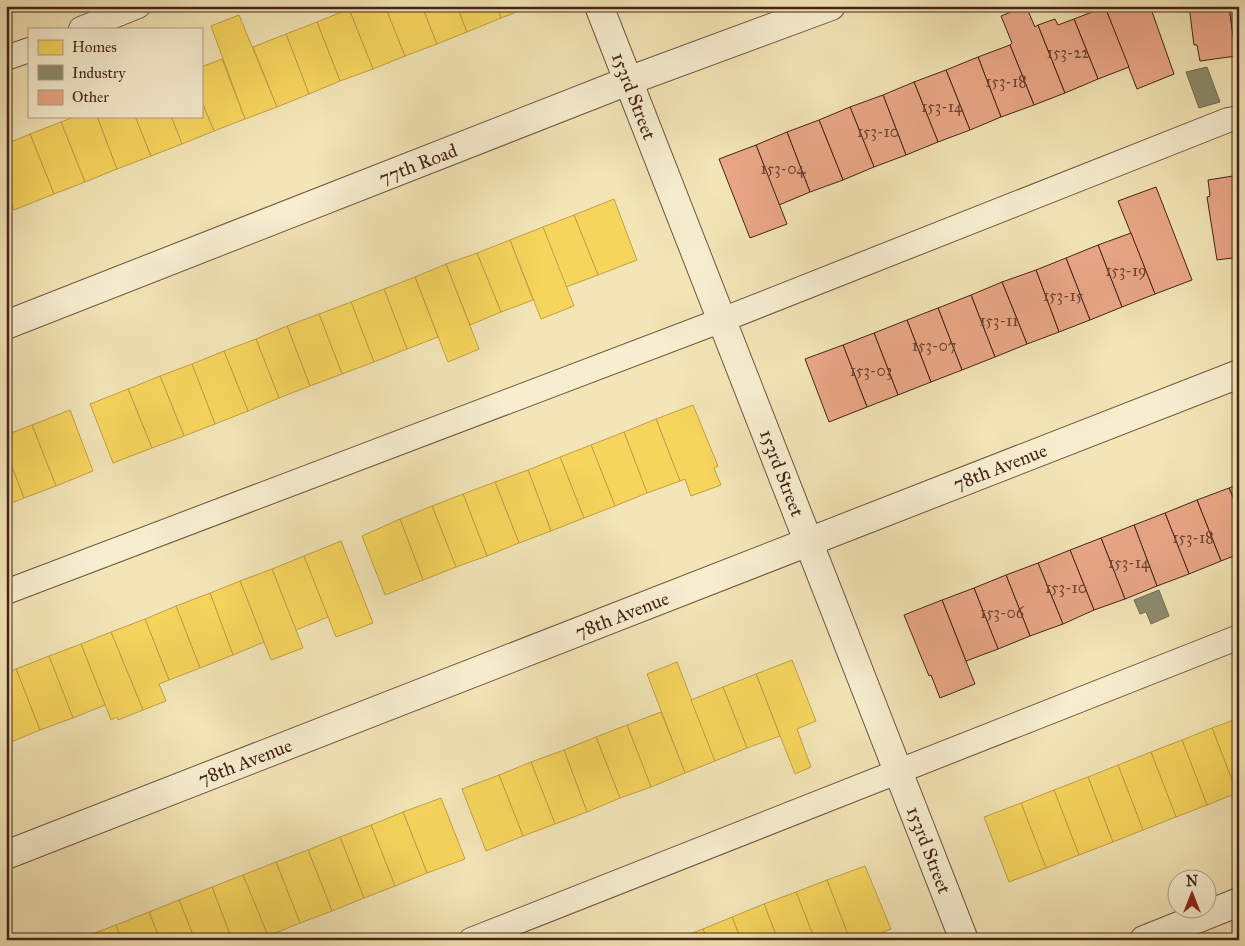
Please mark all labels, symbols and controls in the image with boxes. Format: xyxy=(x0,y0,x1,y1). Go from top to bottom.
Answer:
legend xyxy=(28,28,202,118)
text: Homes xyxy=(72,38,117,56)
house number: 153-22 xyxy=(1047,43,1089,62)
street label: 153rd Street xyxy=(607,49,661,143)
text: Industry xyxy=(72,64,126,82)
house number: 153-18 xyxy=(985,72,1027,91)
text: Other xyxy=(72,88,109,106)
house number: 153-14 xyxy=(921,97,964,116)
house number: 153-10 xyxy=(857,122,899,141)
street label: 77th Road xyxy=(376,138,461,189)
house number: 153-04 xyxy=(761,159,807,178)
house number: 153-19 xyxy=(1105,261,1147,280)
house number: 153-15 xyxy=(1043,286,1084,305)
house number: 153-11 xyxy=(979,311,1019,330)
house number: 153-07 xyxy=(912,336,956,355)
house number: 153-03 xyxy=(850,361,892,380)
street label: 153rd Street xyxy=(755,426,809,520)
street label: 78th Avenue xyxy=(950,439,1050,495)
house number: 153-18 xyxy=(1172,528,1214,547)
house number: 153-14 xyxy=(1108,553,1151,572)
house number: 153-10 xyxy=(1045,578,1087,597)
street label: 78th Avenue xyxy=(572,587,672,643)
house number: 153-06 xyxy=(980,603,1025,622)
street label: 78th Avenue xyxy=(195,734,295,790)
street label: 153rd Street xyxy=(902,803,956,897)
north arrow xyxy=(1168,868,1218,918)
text: N xyxy=(1186,873,1198,890)

